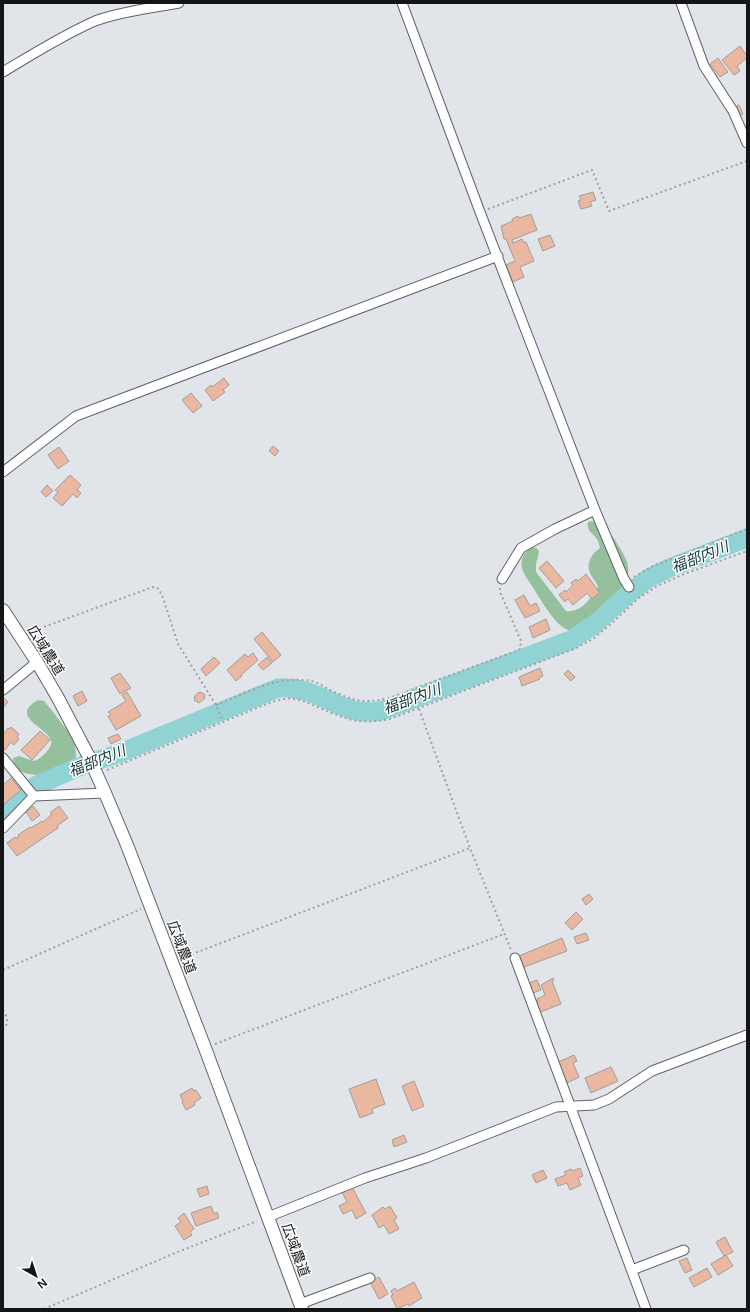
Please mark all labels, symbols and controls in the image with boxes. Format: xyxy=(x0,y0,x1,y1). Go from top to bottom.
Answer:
water label: 福部内川 xyxy=(668,535,733,577)
street label: 広域農道 xyxy=(24,621,69,679)
water label: 福部内川 xyxy=(380,678,445,718)
water label: 福部内川 xyxy=(65,739,130,781)
street label: 広域農道 xyxy=(164,917,201,976)
street label: 広域農道 xyxy=(278,1220,315,1279)
north arrow xyxy=(16,1256,56,1296)
text: N xyxy=(34,1276,51,1293)

